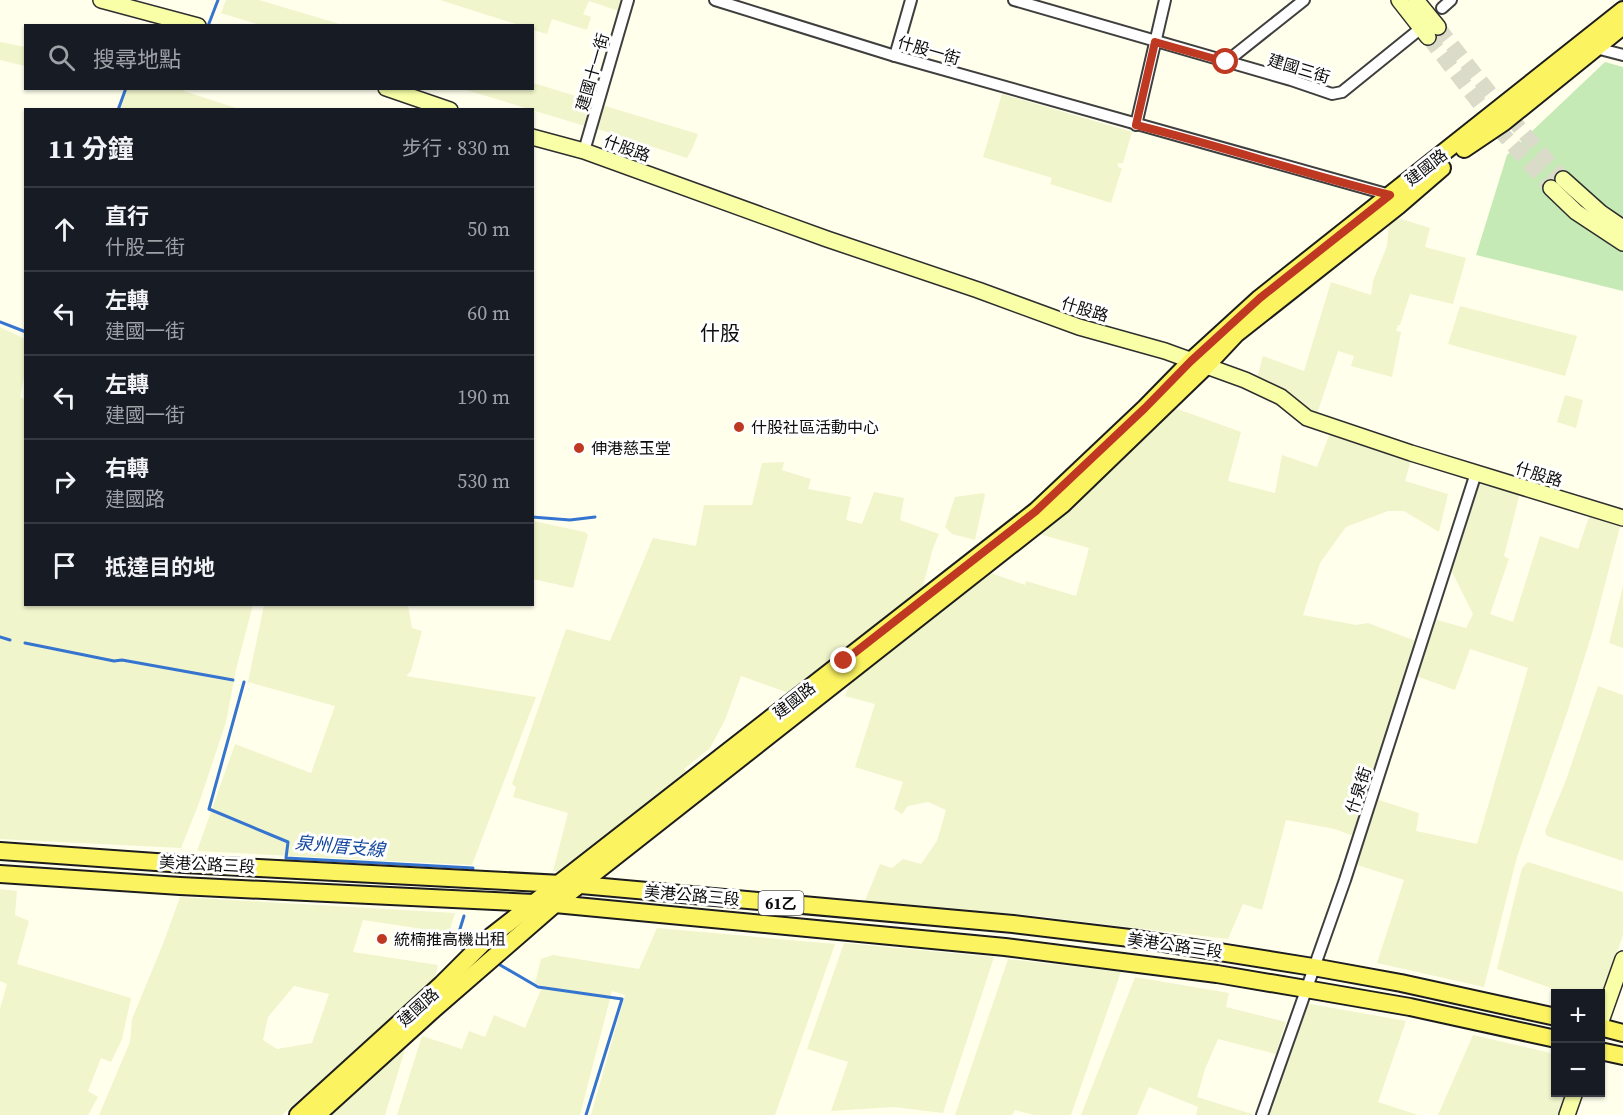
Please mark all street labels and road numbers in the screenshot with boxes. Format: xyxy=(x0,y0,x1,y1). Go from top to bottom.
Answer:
street label: 建國十一街 xyxy=(570,31,614,113)
street label: 什股一街 xyxy=(895,31,963,69)
street label: 建國三街 xyxy=(1265,48,1333,88)
street label: 什股路 xyxy=(601,129,653,167)
street label: 建國路 xyxy=(1400,144,1452,190)
street label: 什股路 xyxy=(1059,291,1111,327)
street label: 什股路 xyxy=(1513,456,1565,492)
street label: 建國路 xyxy=(768,677,820,723)
street label: 什泉街 xyxy=(1340,764,1376,816)
street label: 美港公路三段 xyxy=(158,851,256,877)
street label: 美港公路三段 xyxy=(643,880,741,910)
road number: 61乙 xyxy=(758,891,804,915)
street label: 美港公路三段 xyxy=(1126,927,1224,963)
street label: 建國路 xyxy=(393,983,443,1031)

